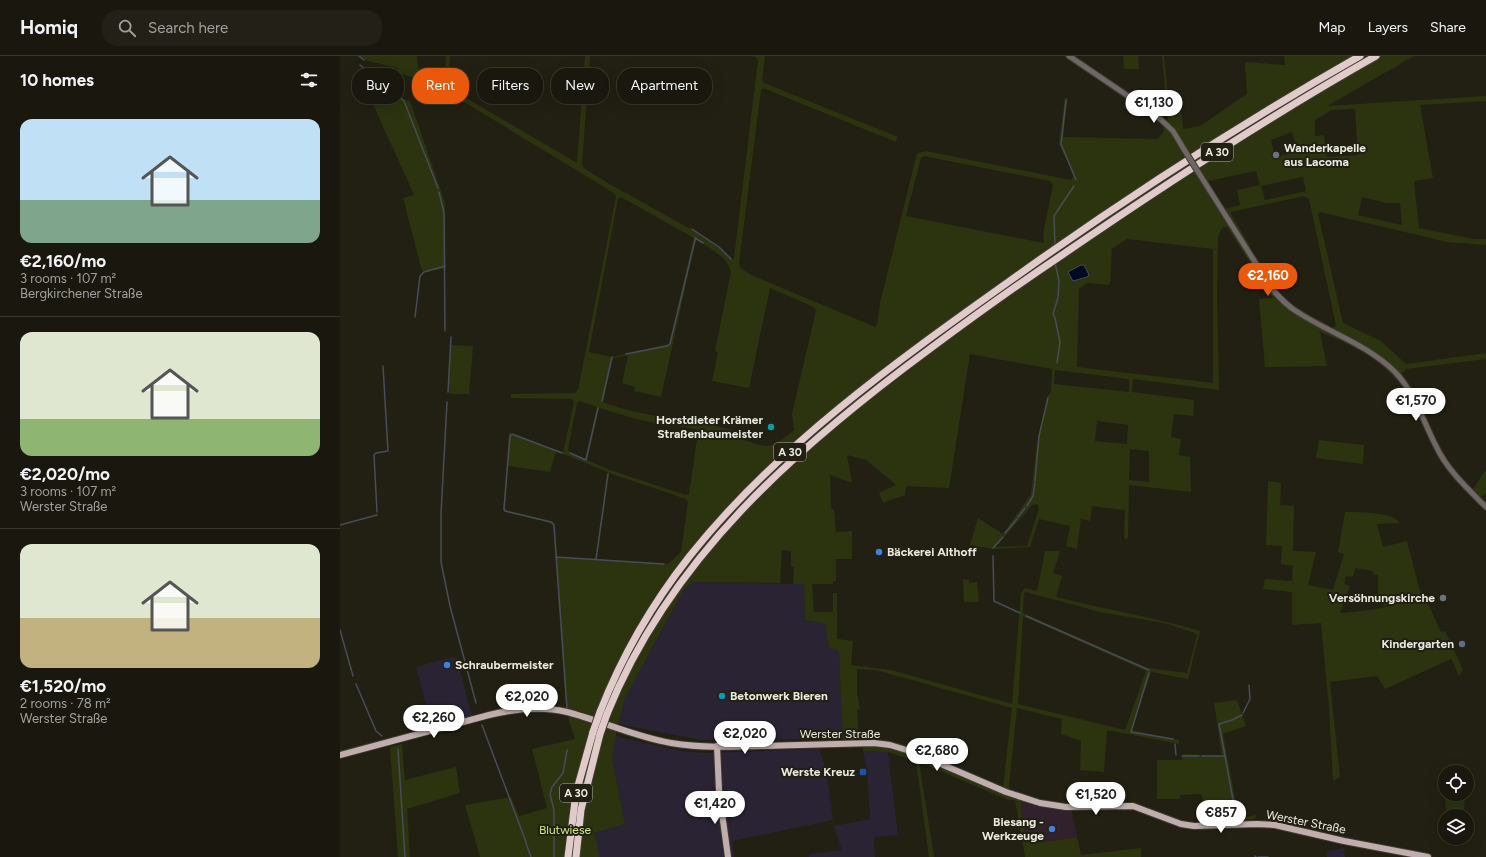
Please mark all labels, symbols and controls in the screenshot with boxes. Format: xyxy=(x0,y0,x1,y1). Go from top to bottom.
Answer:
search box xyxy=(102,10,382,46)
text: Homiq xyxy=(20,16,78,39)
icon: search xyxy=(116,17,138,39)
text: Search here xyxy=(148,19,228,37)
text: Map xyxy=(1318,19,1346,36)
text: Layers xyxy=(1368,19,1408,36)
text: Share xyxy=(1430,19,1466,36)
chip: Buy xyxy=(352,68,404,104)
chip: Rent xyxy=(412,68,469,104)
chip: Filters xyxy=(477,68,543,104)
chip: New xyxy=(551,68,609,104)
chip: Apartment xyxy=(617,68,712,104)
icon: filters xyxy=(298,69,320,91)
text: 10 homes xyxy=(20,70,94,90)
pin: €1,130 xyxy=(1121,90,1187,124)
text: €1,130 xyxy=(1134,95,1174,110)
place label: Wanderkapelle aus Lacoma xyxy=(1284,141,1366,169)
road number: A 30 xyxy=(1201,143,1233,161)
icon: home xyxy=(134,145,206,217)
marker: Wanderkapelle aus Lacoma xyxy=(1271,150,1281,160)
text: €2,160/mo xyxy=(20,251,106,271)
pin: €2,160 xyxy=(1235,263,1301,297)
text: €2,160 xyxy=(1247,268,1289,283)
text: 3 rooms · 107 m² xyxy=(20,271,116,286)
text: Bergkirchener Straße xyxy=(20,286,142,301)
icon: home xyxy=(134,358,206,430)
pin: €1,570 xyxy=(1383,388,1449,422)
text: €1,570 xyxy=(1395,393,1437,408)
place label: Horstdieter Krämer Straßenbaumeister xyxy=(656,413,763,441)
marker: Horstdieter Krämer Straßenbaumeister xyxy=(766,422,776,432)
road number: A 30 xyxy=(774,443,806,461)
text: €2,020/mo xyxy=(20,464,110,484)
text: 3 rooms · 107 m² xyxy=(20,484,116,499)
text: Werster Straße xyxy=(20,499,107,514)
place label: Bäckerei Althoff xyxy=(887,545,977,559)
marker: Bäckerei Althoff xyxy=(874,547,884,557)
icon: home xyxy=(134,570,206,642)
place label: Versöhnungskirche xyxy=(1329,591,1435,605)
marker: Versöhnungskirche xyxy=(1438,593,1448,603)
place label: Kindergarten xyxy=(1381,637,1454,651)
marker: Kindergarten xyxy=(1457,639,1467,649)
place label: Schraubermeister xyxy=(455,658,554,672)
marker: Schraubermeister xyxy=(442,660,452,670)
text: €1,520/mo xyxy=(20,676,106,696)
pin: €2,020 xyxy=(494,684,560,718)
text: €2,020 xyxy=(505,689,549,704)
place label: Betonwerk Bieren xyxy=(730,689,828,703)
marker: Betonwerk Bieren xyxy=(717,691,727,701)
text: 2 rooms · 78 m² xyxy=(20,696,111,711)
pin: €2,260 xyxy=(401,705,467,739)
text: €2,260 xyxy=(412,710,456,725)
text: Werster Straße xyxy=(20,711,107,726)
pin: €2,020 xyxy=(712,721,778,755)
text: €2,020 xyxy=(723,726,767,741)
street label: Werster Straße xyxy=(800,727,881,741)
pin: €2,680 xyxy=(904,738,970,772)
text: €2,680 xyxy=(915,743,959,758)
place label: Werste Kreuz xyxy=(781,765,855,779)
map controls xyxy=(1438,765,1474,845)
button: locate xyxy=(1438,765,1474,801)
marker: Werste Kreuz xyxy=(858,767,868,777)
pin: €1,520 xyxy=(1063,782,1129,816)
road number: A 30 xyxy=(560,784,592,802)
text: €1,520 xyxy=(1075,787,1117,802)
pin: €1,420 xyxy=(682,791,748,825)
text: €1,420 xyxy=(694,796,736,811)
pin: €857 xyxy=(1197,800,1245,834)
text: €857 xyxy=(1205,805,1237,820)
street label: Werster Straße xyxy=(1265,807,1347,837)
button: layers xyxy=(1438,809,1474,845)
place label: Biesang - Werkzeuge xyxy=(982,815,1044,843)
park label: Blutwiese xyxy=(539,823,591,837)
marker: Biesang - Werkzeuge xyxy=(1047,824,1057,834)

